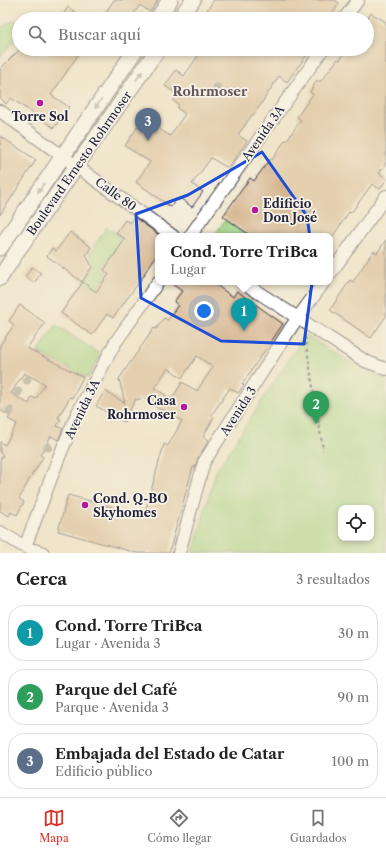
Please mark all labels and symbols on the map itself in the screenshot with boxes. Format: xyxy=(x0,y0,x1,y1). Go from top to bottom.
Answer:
one-way arrow xyxy=(135,71,143,82)
district label: Rohrmoser xyxy=(173,83,248,99)
street label: Boulevard Ernesto Rohrmoser xyxy=(23,88,135,238)
marker: Torre Sol xyxy=(35,98,45,108)
one-way arrow xyxy=(94,99,102,109)
street label: Avenida 3A xyxy=(238,101,288,164)
pin: 3 xyxy=(135,108,161,141)
place label: Torre Sol xyxy=(11,109,69,124)
street label: Calle 80 xyxy=(92,174,140,214)
one-way arrow xyxy=(37,183,45,193)
place label: Edificio Don José xyxy=(263,196,317,225)
marker: Edificio Don José xyxy=(250,205,260,215)
pin: 1 xyxy=(231,298,257,331)
your location xyxy=(194,301,214,321)
street label: Avenida 3A xyxy=(61,376,103,442)
street label: Avenida 3 xyxy=(216,384,259,439)
pin: 2 xyxy=(303,391,329,424)
place label: Casa Rohrmoser xyxy=(107,393,177,422)
marker: Casa Rohrmoser xyxy=(179,402,189,412)
place label: Cond. Q-BO Skyhomes xyxy=(93,491,168,520)
marker: Cond. Q-BO Skyhomes xyxy=(80,500,90,510)

